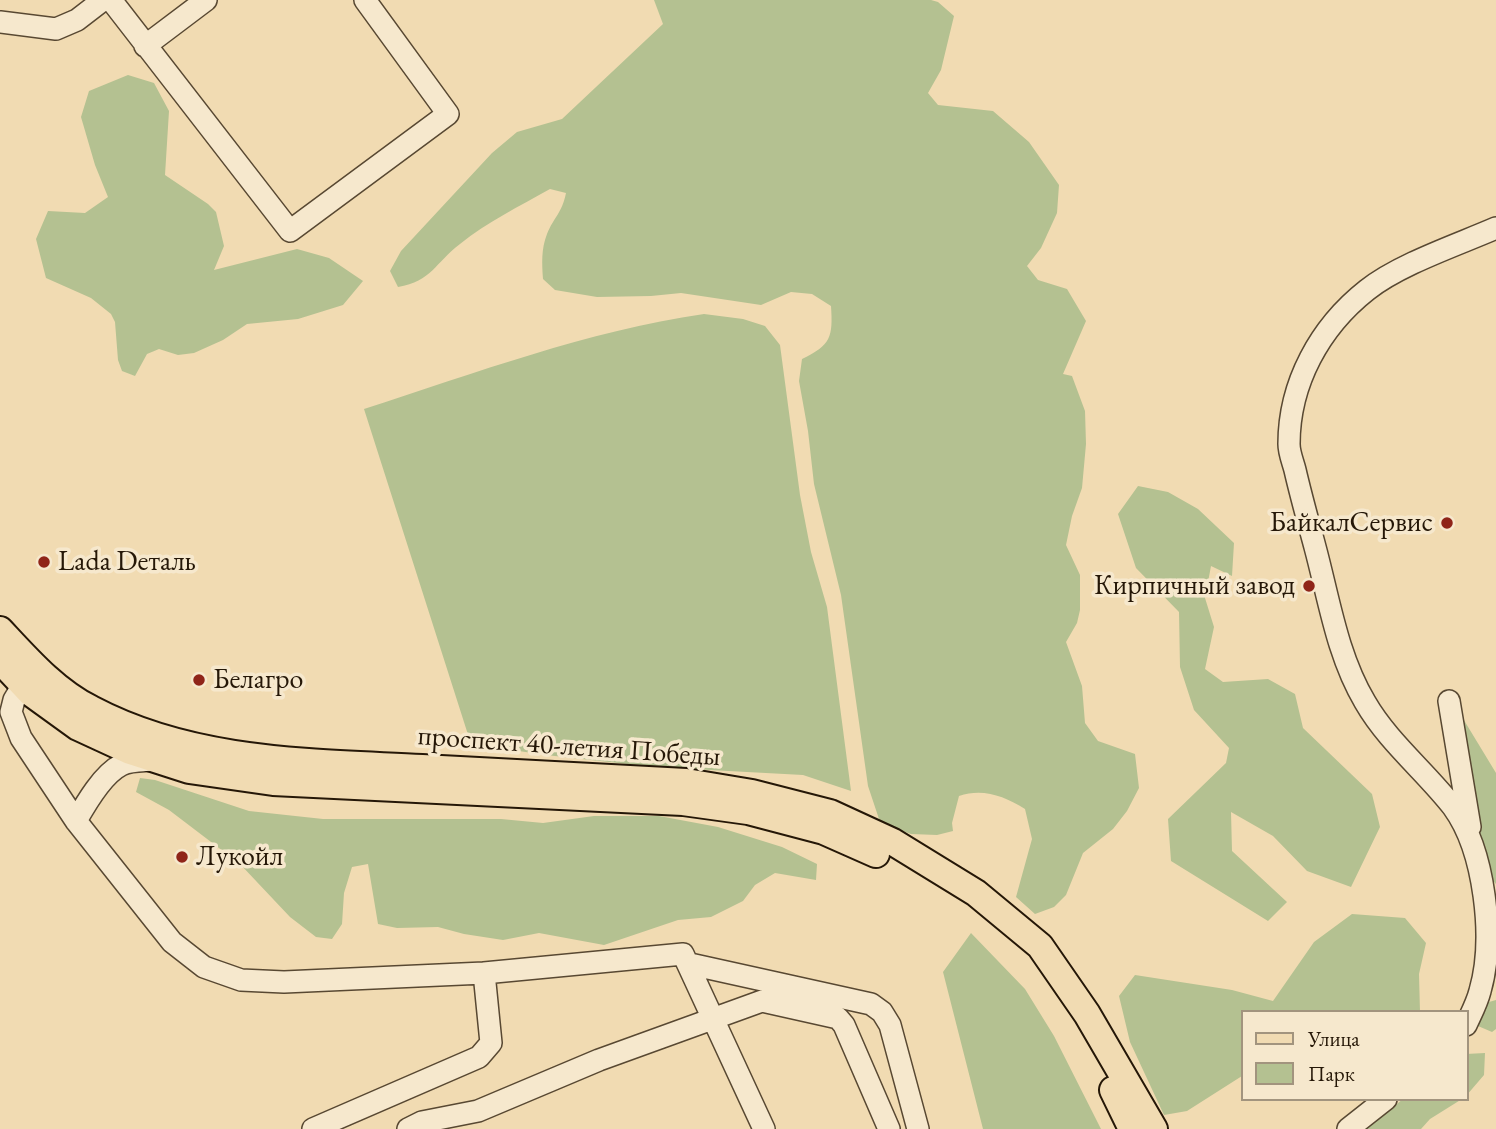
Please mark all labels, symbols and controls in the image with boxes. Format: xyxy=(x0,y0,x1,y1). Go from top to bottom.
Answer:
place label: БайкалСервис xyxy=(1270,506,1433,540)
marker: БайкалСервис xyxy=(1439,515,1455,531)
place label: Lada Dеталь xyxy=(58,545,196,579)
marker: Lada Dеталь xyxy=(36,554,52,570)
place label: Кирпичный завод xyxy=(1094,569,1295,603)
marker: Кирпичный завод xyxy=(1301,578,1317,594)
place label: Белагро xyxy=(213,663,303,697)
marker: Белагро xyxy=(191,672,207,688)
street label: проспект 40-летия Победы xyxy=(417,720,721,774)
place label: Лукойл xyxy=(196,840,283,874)
marker: Лукойл xyxy=(174,849,190,865)
legend xyxy=(1240,1010,1468,1101)
text: Улица xyxy=(1308,1025,1360,1052)
text: Парк xyxy=(1308,1060,1355,1087)

